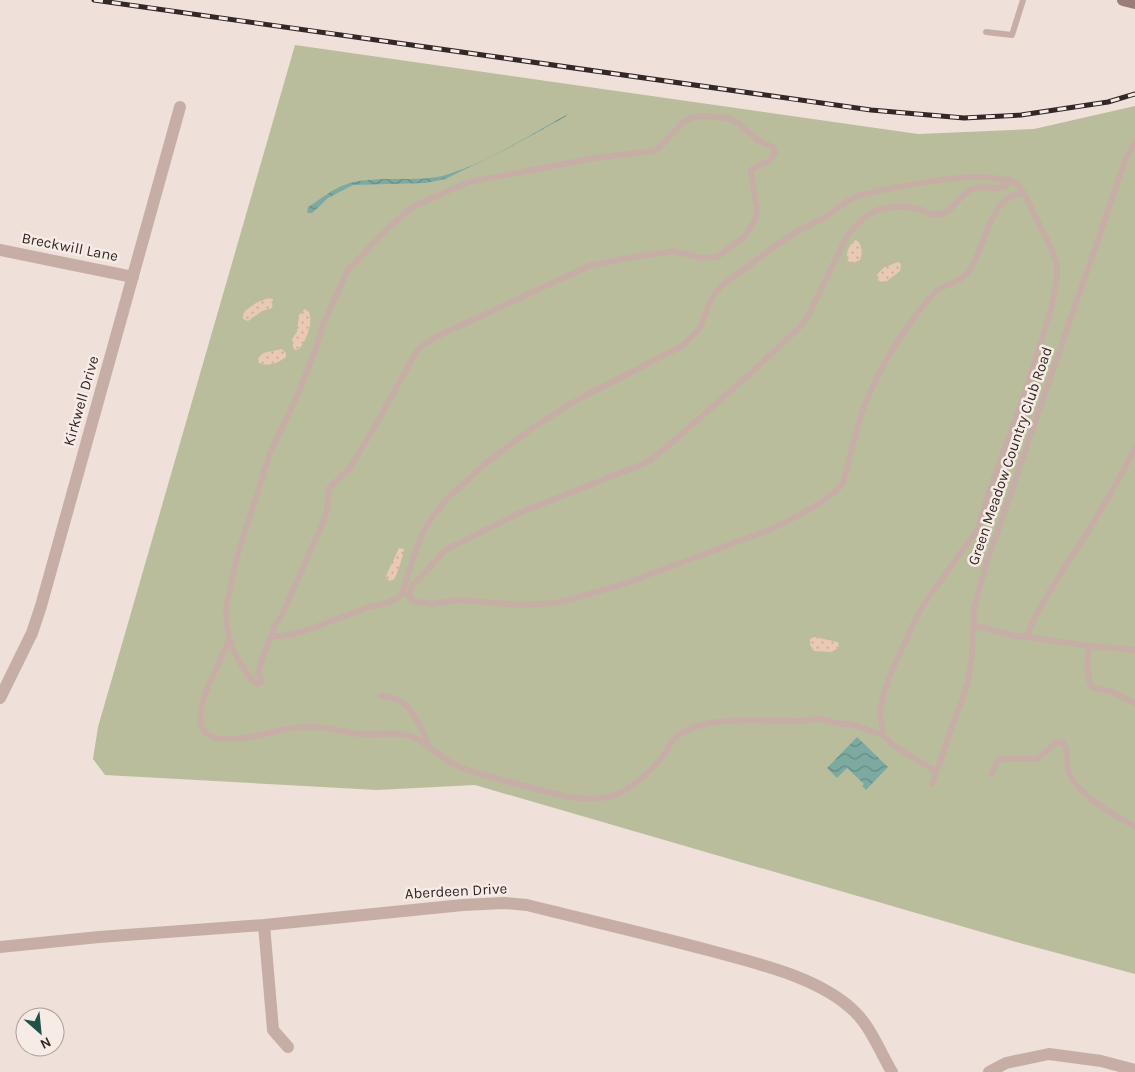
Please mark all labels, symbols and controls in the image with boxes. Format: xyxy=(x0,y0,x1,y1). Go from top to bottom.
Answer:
street label: Breckwill Lane xyxy=(20,229,120,265)
street label: Green Meadow Country Club Road xyxy=(964,344,1056,568)
street label: Kirkwell Drive xyxy=(60,354,102,448)
street label: Aberdeen Drive xyxy=(404,879,508,903)
north arrow xyxy=(15,1007,65,1057)
text: N xyxy=(37,1033,54,1053)

